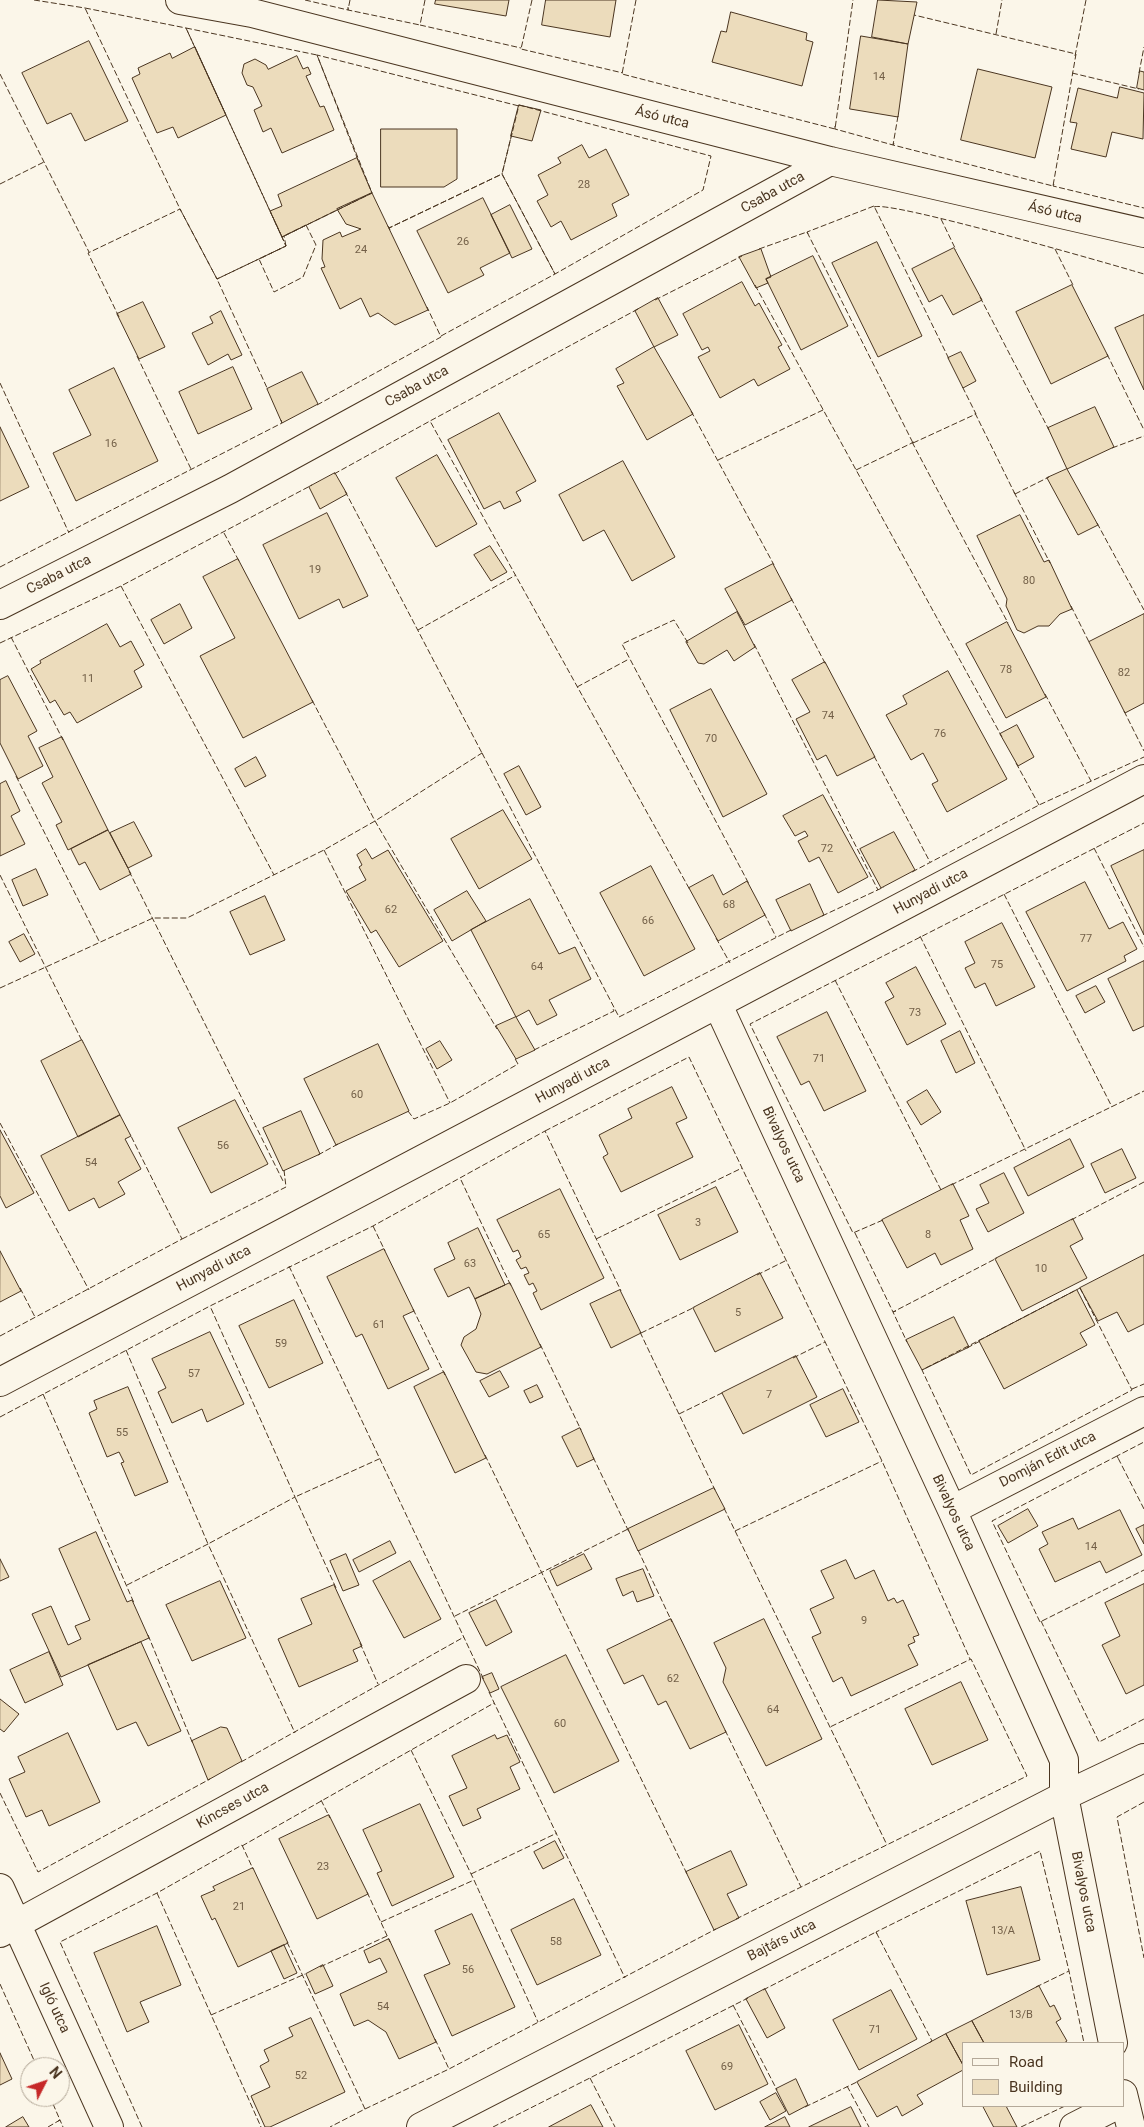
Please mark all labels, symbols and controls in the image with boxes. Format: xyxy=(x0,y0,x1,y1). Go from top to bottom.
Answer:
house number: 14 xyxy=(873,70,885,84)
street label: Ásó utca xyxy=(633,103,691,133)
street label: Csaba utca xyxy=(738,169,808,217)
house number: 28 xyxy=(578,178,590,192)
street label: Ásó utca xyxy=(1026,199,1084,227)
house number: 26 xyxy=(457,235,469,249)
house number: 24 xyxy=(355,243,367,257)
street label: Csaba utca xyxy=(382,363,452,411)
house number: 16 xyxy=(105,437,117,451)
street label: Csaba utca xyxy=(24,552,94,598)
house number: 19 xyxy=(309,563,321,577)
house number: 80 xyxy=(1023,574,1035,588)
house number: 78 xyxy=(1000,663,1012,677)
house number: 82 xyxy=(1118,666,1130,680)
house number: 11 xyxy=(82,672,94,686)
house number: 74 xyxy=(822,709,834,723)
house number: 76 xyxy=(934,727,946,741)
house number: 70 xyxy=(705,732,717,746)
house number: 72 xyxy=(821,842,833,856)
street label: Hunyadi utca xyxy=(891,865,971,919)
house number: 68 xyxy=(723,898,735,912)
house number: 62 xyxy=(385,903,397,917)
house number: 66 xyxy=(642,914,654,928)
house number: 77 xyxy=(1080,932,1092,946)
house number: 75 xyxy=(991,958,1003,972)
house number: 64 xyxy=(531,960,543,974)
house number: 73 xyxy=(909,1006,921,1020)
house number: 71 xyxy=(813,1052,825,1066)
street label: Hunyadi utca xyxy=(533,1054,613,1108)
house number: 60 xyxy=(351,1088,363,1102)
street label: Bivalyos utca xyxy=(758,1104,808,1186)
house number: 56 xyxy=(217,1139,229,1153)
house number: 54 xyxy=(85,1156,97,1170)
house number: 3 xyxy=(695,1216,701,1230)
house number: 65 xyxy=(538,1228,550,1242)
house number: 8 xyxy=(925,1228,931,1242)
street label: Hunyadi utca xyxy=(174,1242,254,1296)
house number: 63 xyxy=(464,1257,476,1271)
house number: 10 xyxy=(1035,1262,1047,1276)
house number: 5 xyxy=(735,1306,741,1320)
house number: 61 xyxy=(373,1318,385,1332)
house number: 59 xyxy=(275,1337,287,1351)
house number: 57 xyxy=(188,1367,200,1381)
house number: 7 xyxy=(766,1388,772,1402)
house number: 55 xyxy=(116,1426,128,1440)
street label: Domján Edit utca xyxy=(997,1428,1099,1492)
street label: Bivalyos utca xyxy=(928,1472,978,1554)
house number: 14 xyxy=(1085,1540,1097,1554)
house number: 9 xyxy=(861,1614,867,1628)
house number: 62 xyxy=(667,1672,679,1686)
house number: 64 xyxy=(767,1703,779,1717)
house number: 60 xyxy=(554,1717,566,1731)
street label: Kincses utca xyxy=(194,1779,272,1833)
street label: Bivalyos utca xyxy=(1067,1850,1099,1934)
house number: 23 xyxy=(317,1860,329,1874)
house number: 21 xyxy=(233,1900,245,1914)
street label: Bajtárs utca xyxy=(745,1917,819,1965)
house number: 13/A xyxy=(991,1924,1015,1938)
house number: 58 xyxy=(550,1935,562,1949)
house number: 56 xyxy=(462,1963,474,1977)
street label: Igló utca xyxy=(35,1980,73,2036)
house number: 54 xyxy=(377,2000,389,2014)
house number: 13/B xyxy=(1009,2008,1033,2022)
house number: 71 xyxy=(869,2023,881,2037)
legend xyxy=(962,2042,1124,2107)
text: Road xyxy=(1009,2053,1043,2071)
north arrow xyxy=(20,2057,70,2107)
house number: 69 xyxy=(721,2060,733,2074)
text: N xyxy=(46,2064,65,2082)
house number: 52 xyxy=(295,2069,307,2083)
text: Building xyxy=(1009,2078,1063,2096)

